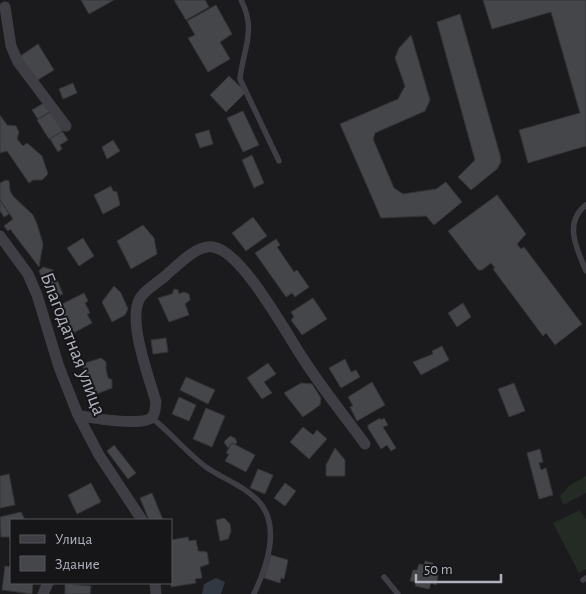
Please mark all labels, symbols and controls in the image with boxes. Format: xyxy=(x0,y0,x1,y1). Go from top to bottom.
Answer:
street label: Благодатная улица xyxy=(37,270,109,418)
legend xyxy=(10,519,172,584)
text: Улица xyxy=(55,532,92,547)
scale bar xyxy=(416,552,501,584)
text: Здание xyxy=(55,557,100,572)
text: 50 m xyxy=(424,562,453,577)

